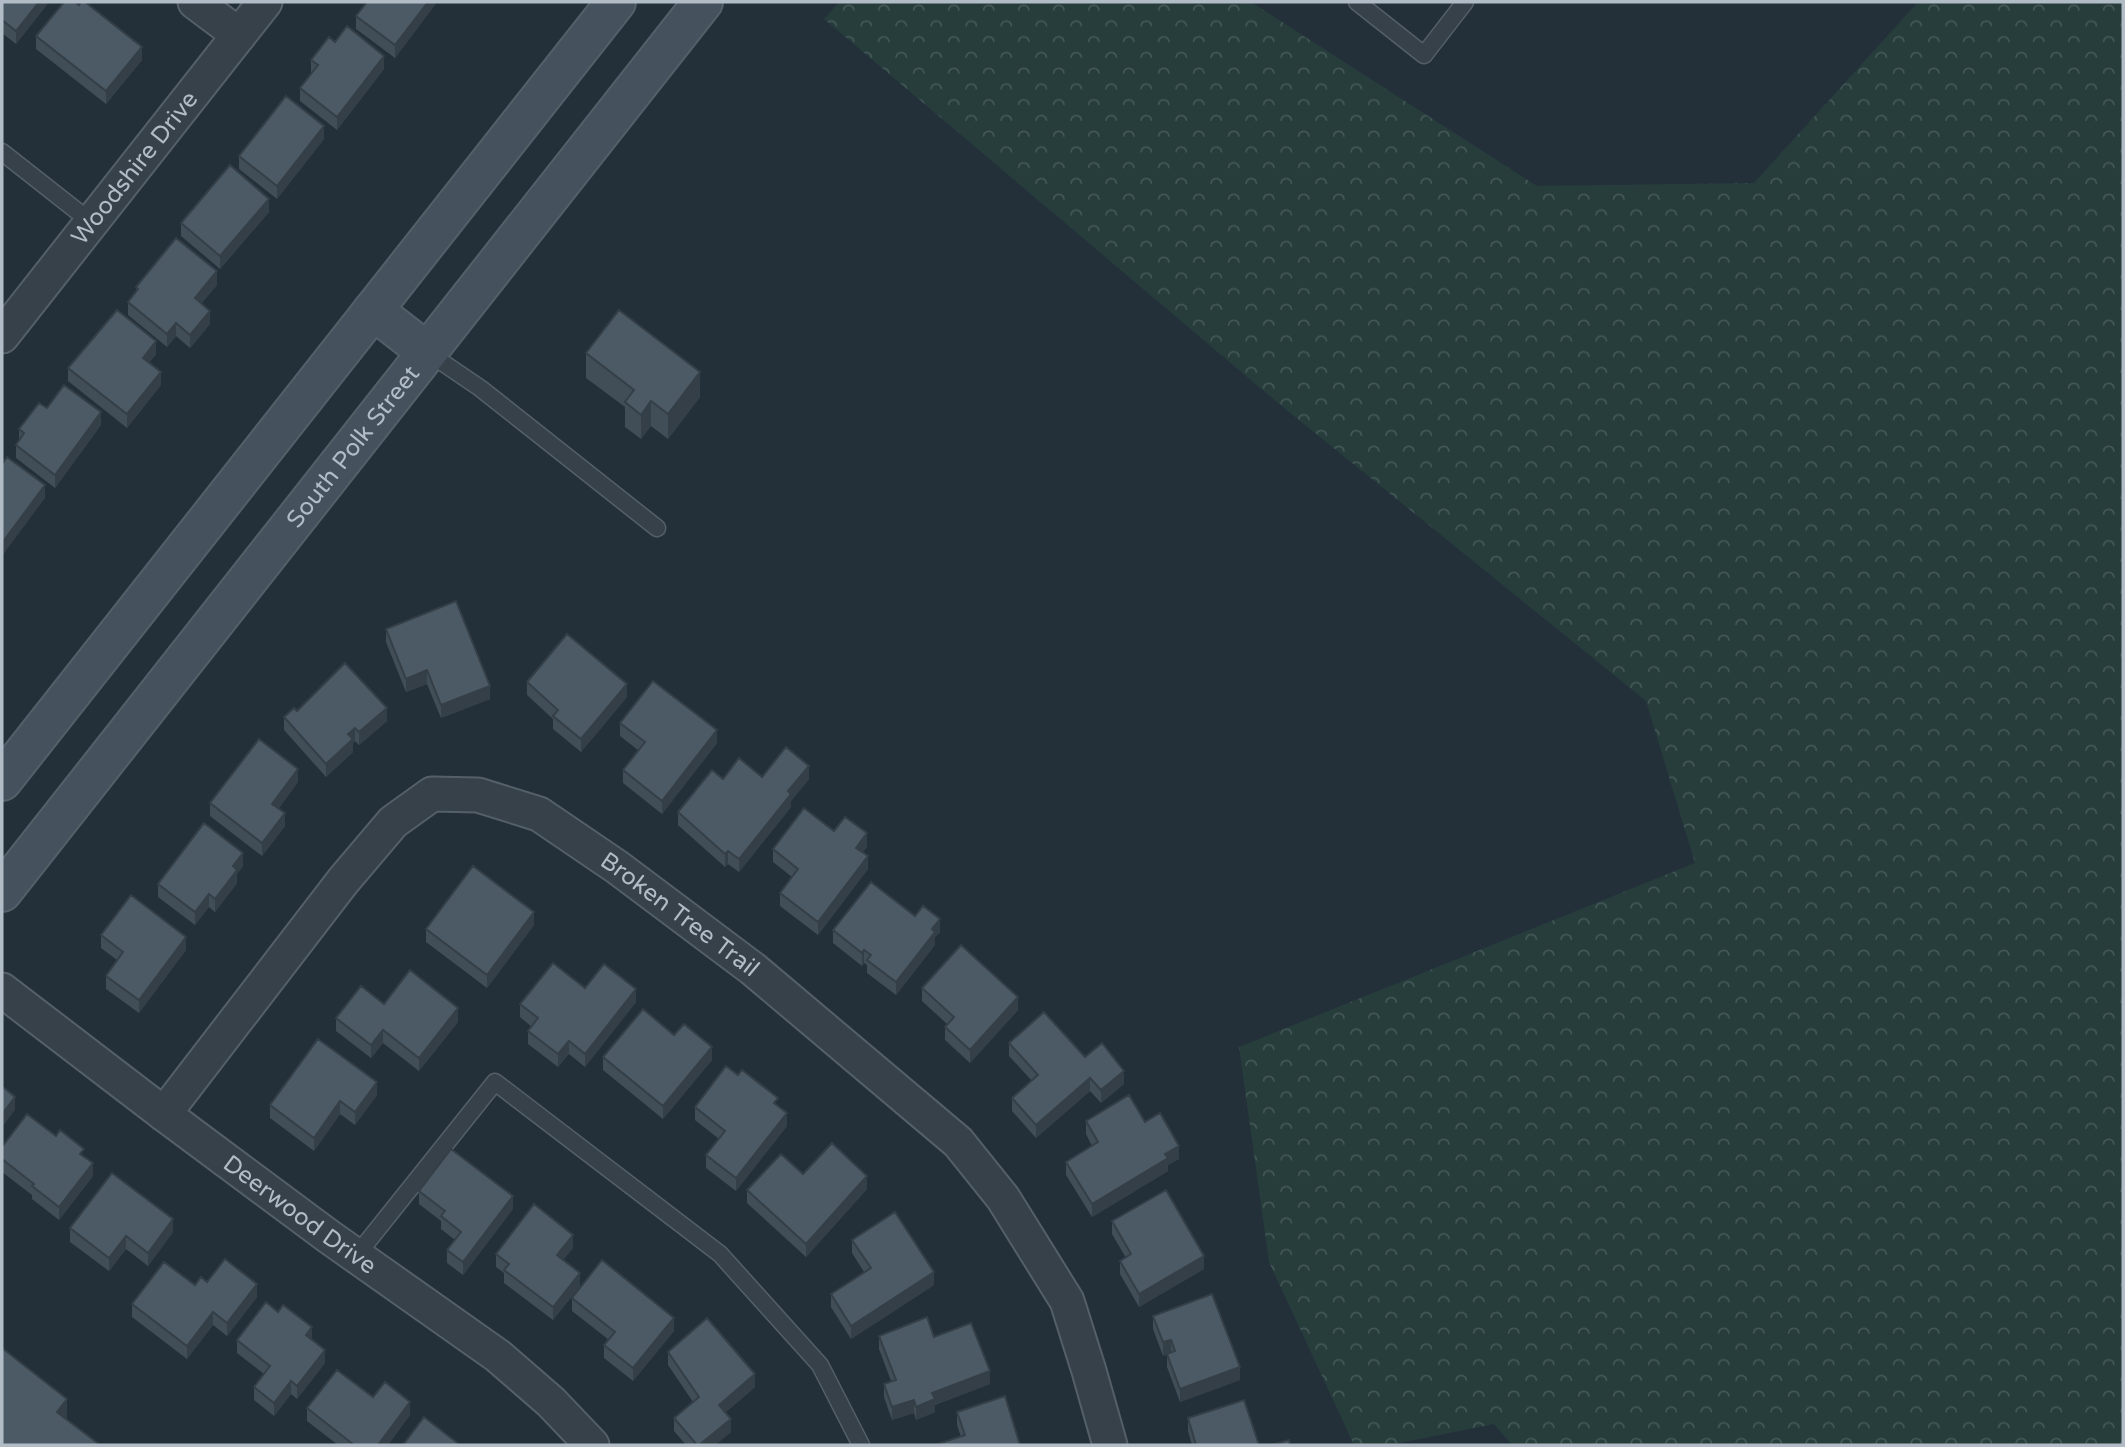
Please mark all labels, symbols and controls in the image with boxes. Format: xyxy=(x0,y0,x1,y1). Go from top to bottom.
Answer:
street label: Woodshire Drive xyxy=(65,85,204,251)
street label: South Polk Street xyxy=(280,360,426,533)
street label: Broken Tree Trail xyxy=(595,846,765,983)
street label: Deerwood Drive xyxy=(218,1149,382,1280)

